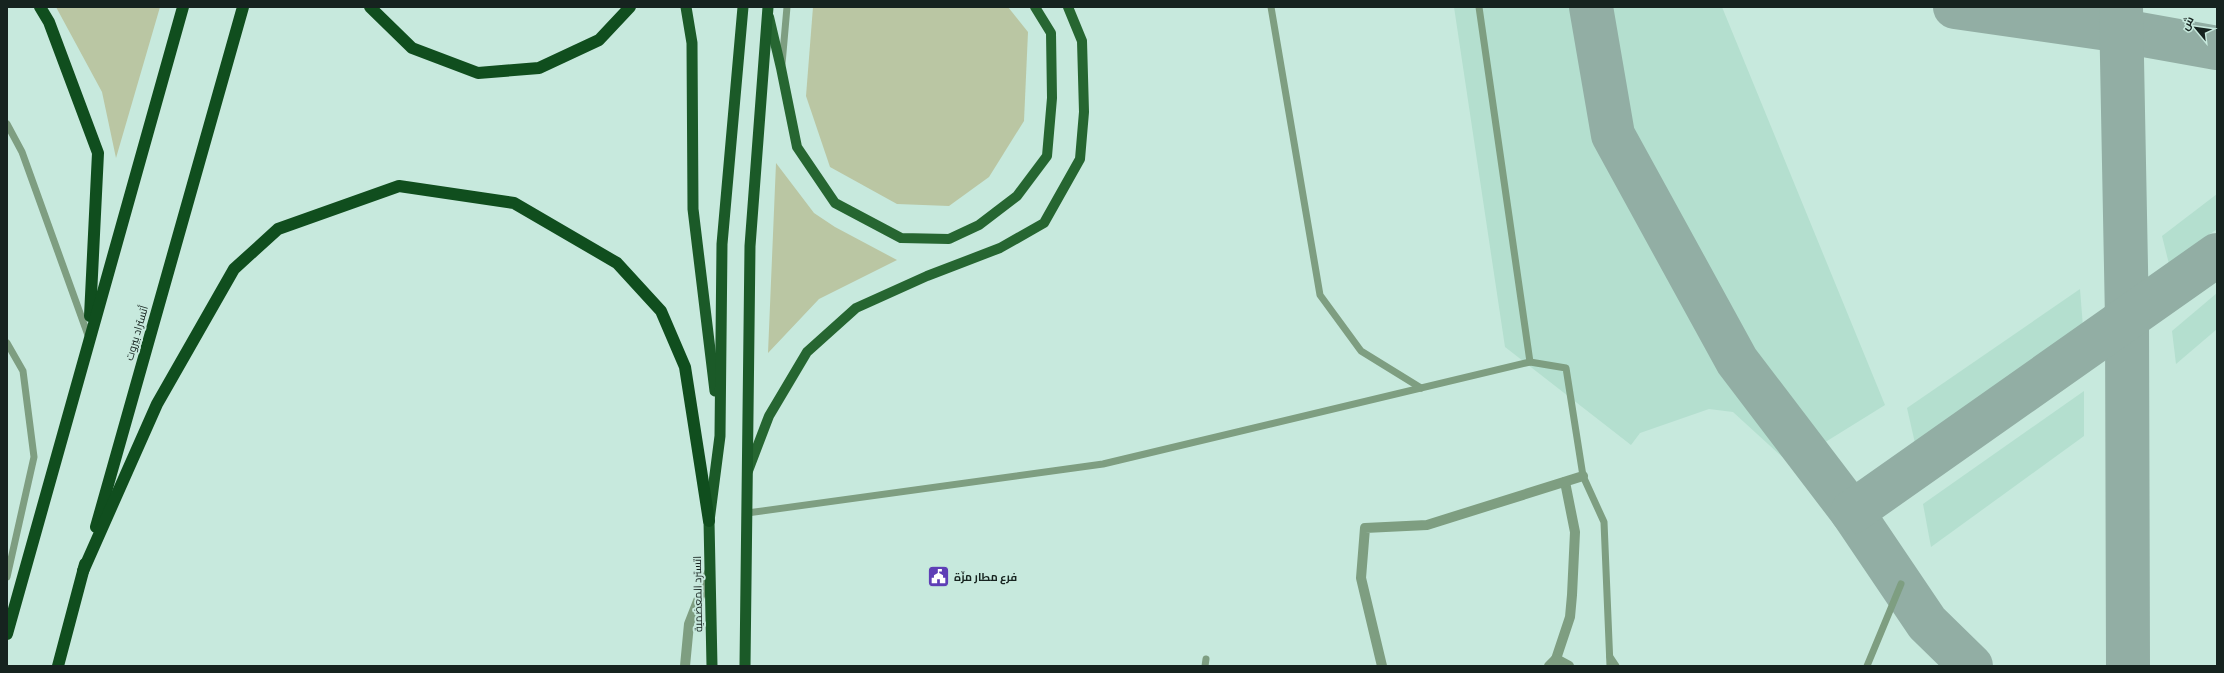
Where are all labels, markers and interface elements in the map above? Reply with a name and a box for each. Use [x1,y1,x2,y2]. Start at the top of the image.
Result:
north arrow [2176,8,2216,48]
text: ش [2178,14,2198,33]
street label: أتستراد بيروت [122,304,152,362]
street label: اتسترد المعضمية [690,556,706,632]
public building icon: فرع مطار مزّة [926,564,952,590]
place label: فرع مطار مزّة [954,570,1017,585]

